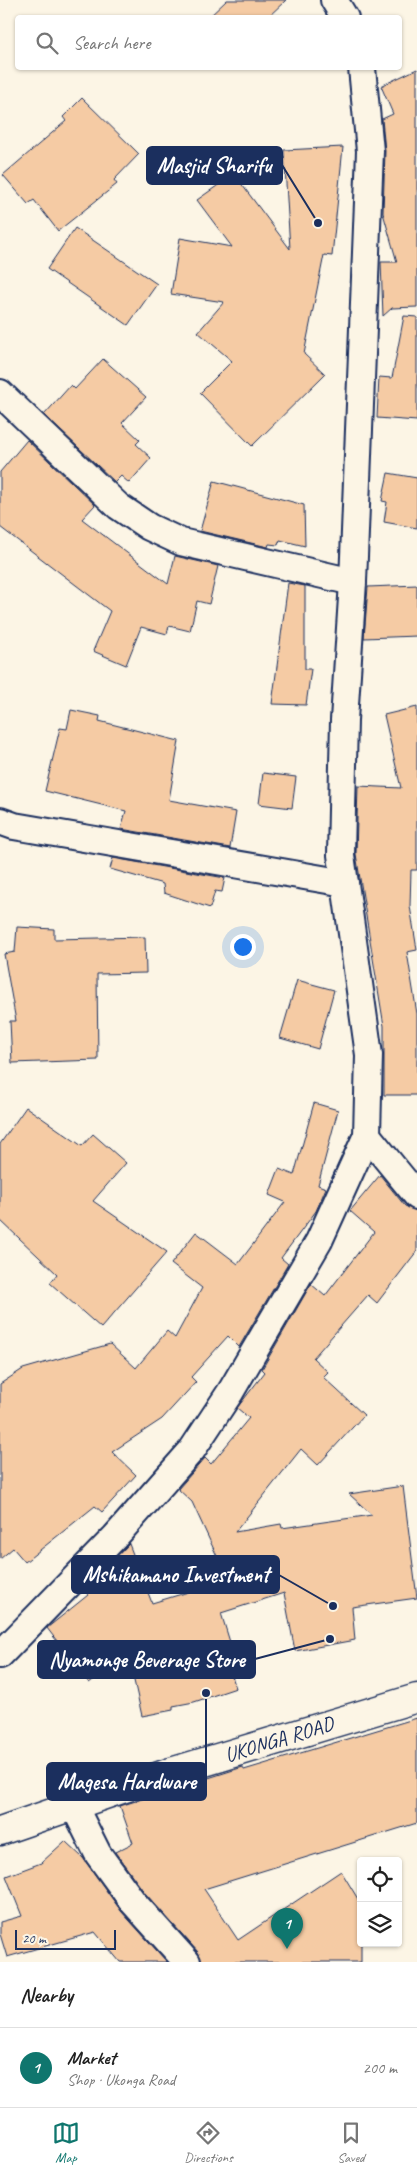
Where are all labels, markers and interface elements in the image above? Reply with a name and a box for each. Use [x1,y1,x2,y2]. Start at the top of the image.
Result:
search box [15,15,402,70]
icon: search [33,29,61,57]
text: Search here [73,31,150,55]
callout: Masjid Sharifu [147,147,282,184]
text: Masjid Sharifu [157,152,273,180]
your location [230,934,256,960]
callout: Mshikamano Investment [72,1556,279,1593]
text: Mshikamano Investment [83,1561,273,1589]
callout: Nyamonge Beverage Store [38,1641,255,1678]
text: Nyamonge Beverage Store [49,1646,247,1674]
street label: UKONGA ROAD [221,1710,338,1768]
callout: Magesa Hardware [47,1763,206,1800]
text: Magesa Hardware [58,1768,198,1796]
map controls [357,1857,402,1947]
button: locate [357,1857,402,1902]
button: layers [357,1902,402,1947]
pin: 1 [271,1908,303,1949]
scale bar [15,1927,116,1950]
text: 20 m [22,1930,46,1947]
text: Nearby [20,1982,73,2008]
text: Market [67,2046,116,2070]
text: 1 [32,2058,40,2078]
text: 200 m [363,2058,397,2078]
text: Shop · Ukonga Road [67,2070,175,2090]
tab: Map [52,2119,80,2166]
tab: Directions [184,2119,233,2166]
tab: Saved [337,2119,365,2166]

